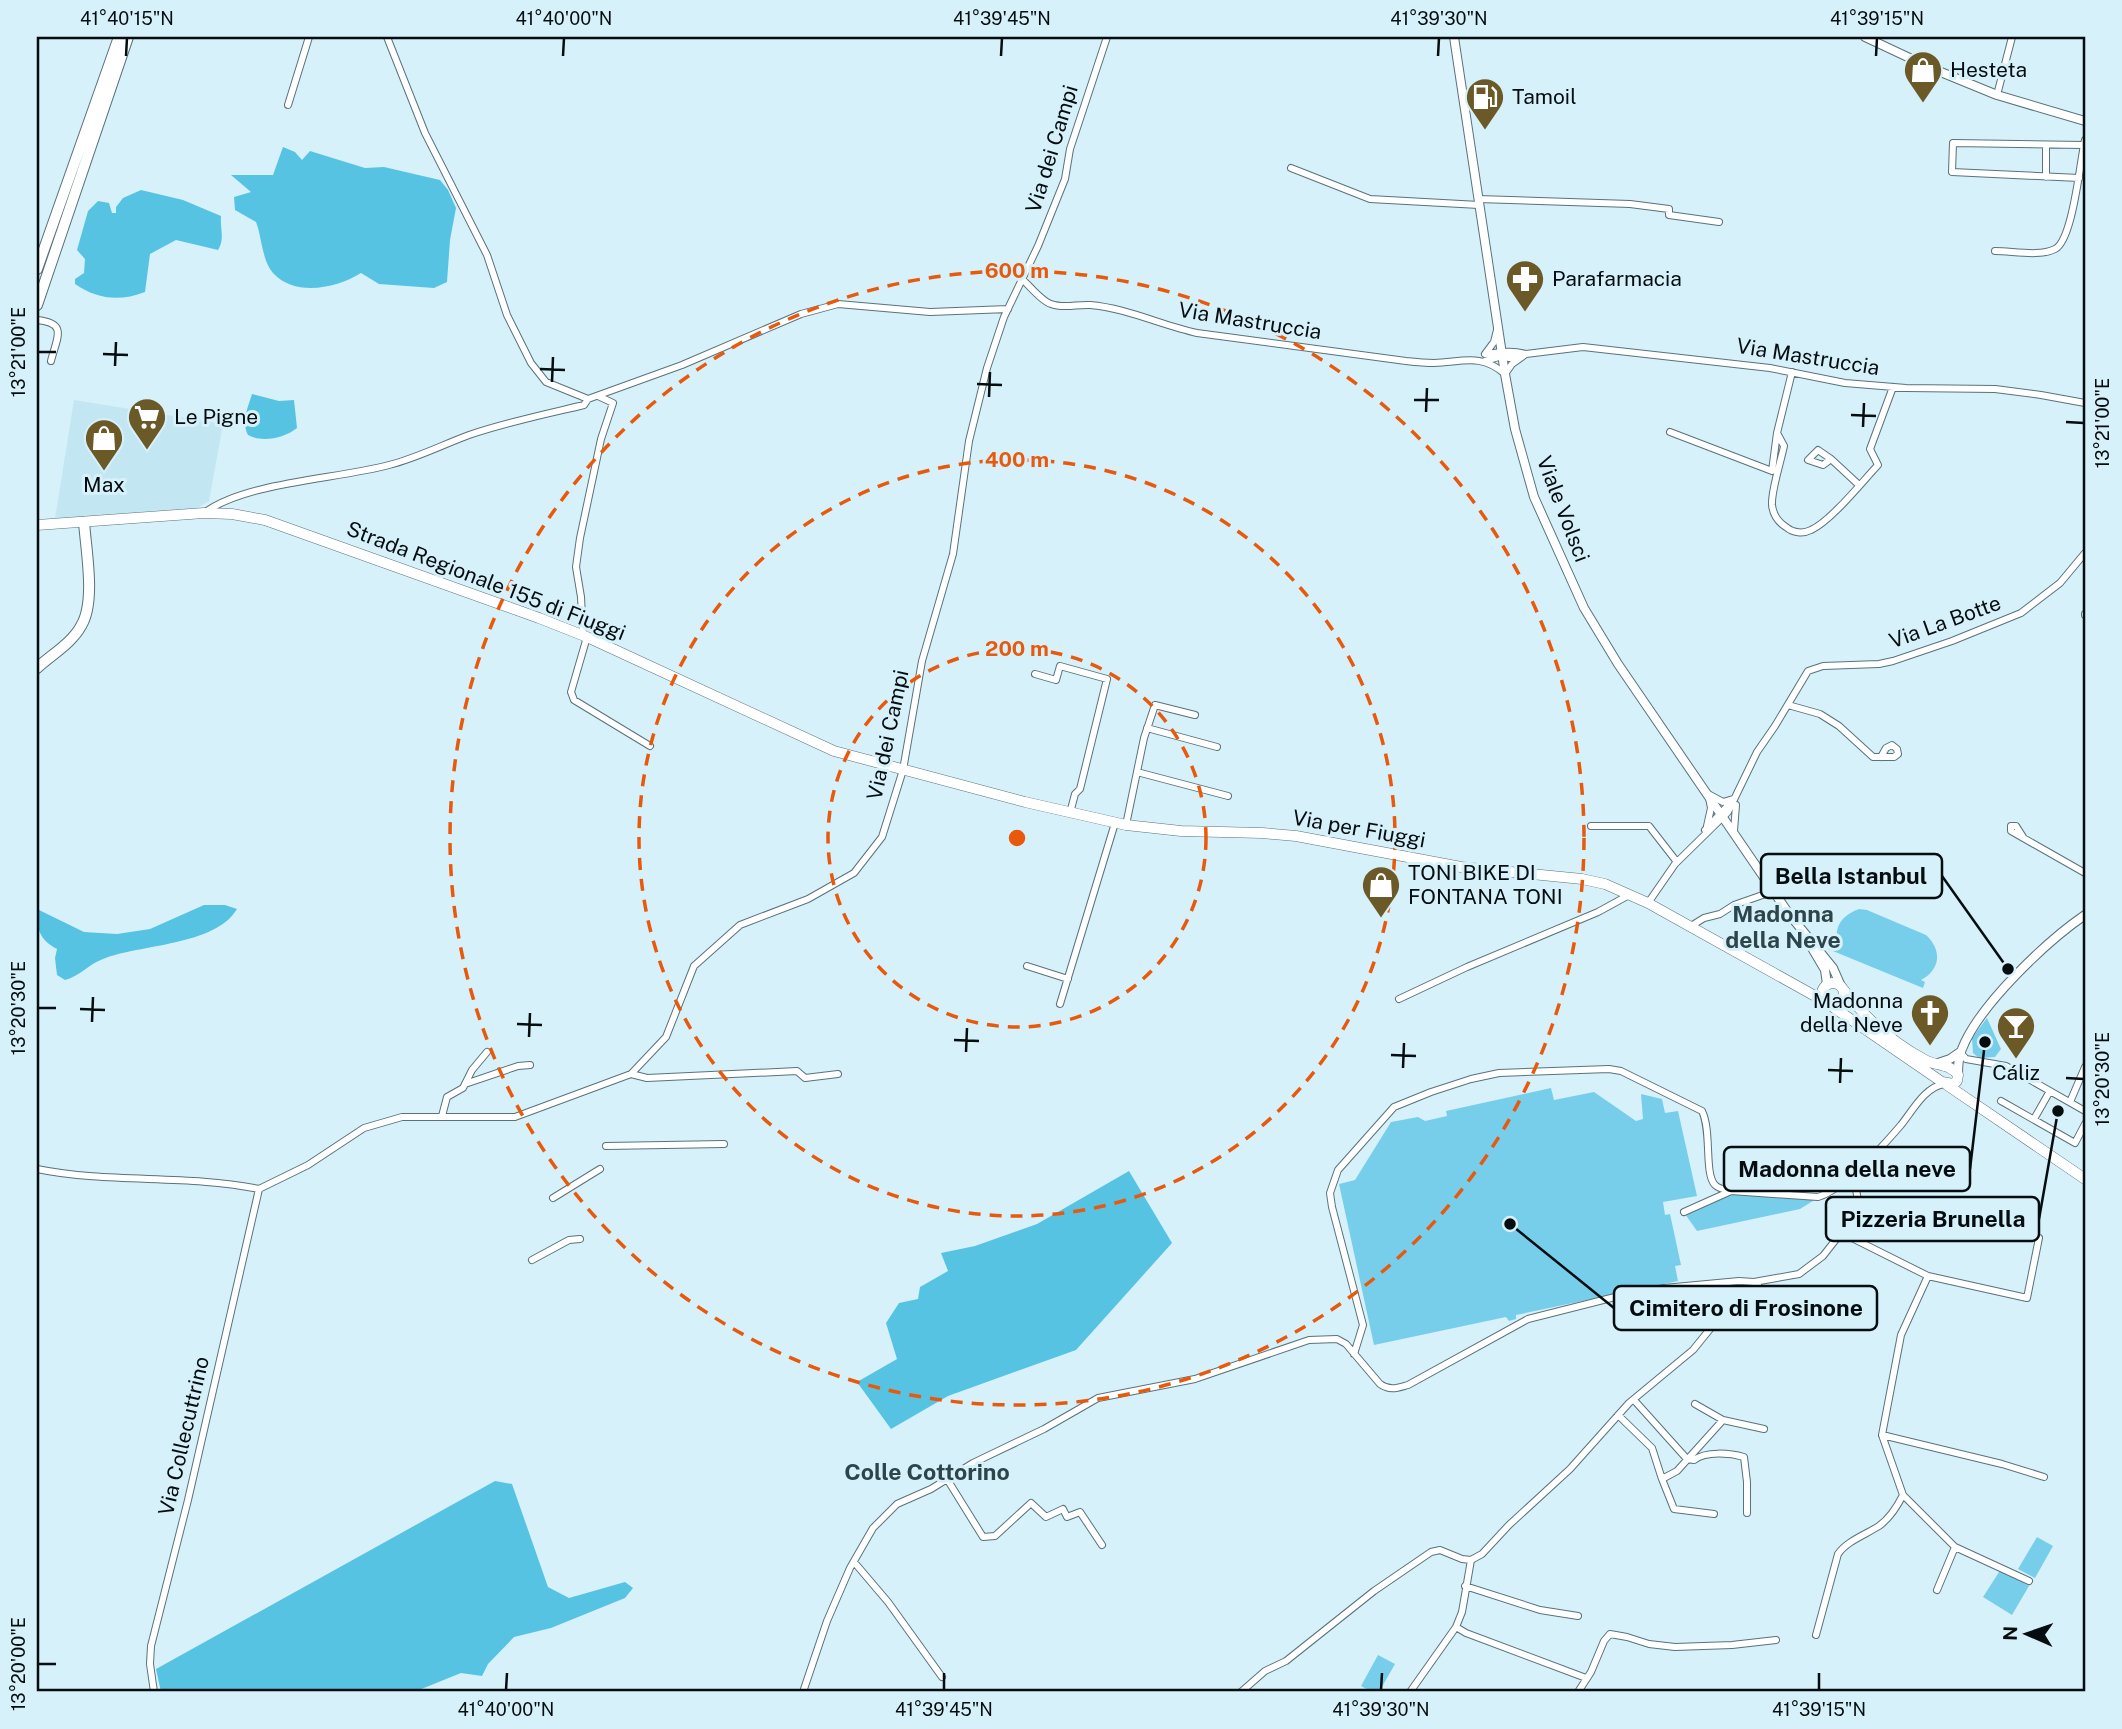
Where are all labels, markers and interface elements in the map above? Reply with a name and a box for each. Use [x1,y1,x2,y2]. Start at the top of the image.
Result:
text: 41°40'15"N [80,8,174,29]
text: 41°40'00"N [516,8,612,29]
text: 41°39'45"N [953,8,1051,29]
text: 41°39'30"N [1390,8,1488,29]
text: 41°39'15"N [1830,8,1924,29]
shop icon: Hesteta [1902,49,1944,104]
place label: Hesteta [1950,57,2027,82]
fuel station icon: Tamoil [1464,76,1506,131]
street label: Via dei Campi [1020,82,1083,216]
place label: Tamoil [1512,84,1577,109]
text: 600 m [985,258,1049,283]
pharmacy icon: Parafarmacia [1504,258,1546,313]
place label: Parafarmacia [1552,266,1682,291]
street label: Via Mastruccia [1177,297,1323,344]
text: 13°21'00"E [8,307,29,397]
street label: Via Mastruccia [1735,333,1881,380]
text: 13°21'00"E [2092,378,2113,468]
supermarket icon: Le Pigne [126,396,168,451]
place label: Le Pigne [174,404,258,429]
shop icon: Max [83,417,125,472]
text: 400 m [985,447,1049,472]
street label: Viale Volsci [1532,452,1595,565]
place label: Max [83,472,125,497]
street label: Strada Regionale 155 di Fiuggi [343,516,629,645]
street label: Via La Botte [1886,590,2004,653]
text: 200 m [985,636,1049,661]
street label: Via dei Campi [862,668,913,802]
street label: Via per Fiuggi [1291,805,1428,853]
centre of rings [1005,826,1029,850]
callout: Bella Istanbul [1761,854,1942,898]
place label: TONI BIKE DI FONTANA TONI [1408,860,1563,909]
text: Bella Istanbul [1775,862,1927,889]
shop icon: TONI BIKE DI FONTANA TONI [1360,864,1402,919]
district label: Madonna della Neve [1725,900,1841,953]
text: 13°20'30"E [8,961,29,1055]
place label: Madonna della Neve [1800,988,1903,1037]
church icon: Madonna della Neve [1909,992,1951,1047]
bar icon: Cáliz [1995,1005,2037,1060]
text: 13°20'30"E [2092,1032,2113,1126]
place label: Cáliz [1992,1060,2040,1085]
callout: Madonna della neve [1724,1147,1970,1191]
text: Madonna della neve [1738,1155,1956,1182]
callout: Pizzeria Brunella [1826,1197,2039,1241]
text: Pizzeria Brunella [1841,1205,2025,1232]
callout: Cimitero di Frosinone [1614,1286,1877,1330]
text: Cimitero di Frosinone [1629,1294,1863,1321]
street label: Via Collecuttrino [153,1354,214,1518]
district label: Colle Cottorino [844,1458,1010,1485]
north arrow [1993,1600,2062,1670]
text: 13°20'00"E [8,1617,29,1711]
text: N [1999,1626,2021,1641]
text: 41°40'00"N [458,1699,554,1720]
text: 41°39'45"N [895,1699,993,1720]
text: 41°39'30"N [1332,1699,1430,1720]
text: 41°39'15"N [1772,1699,1866,1720]

